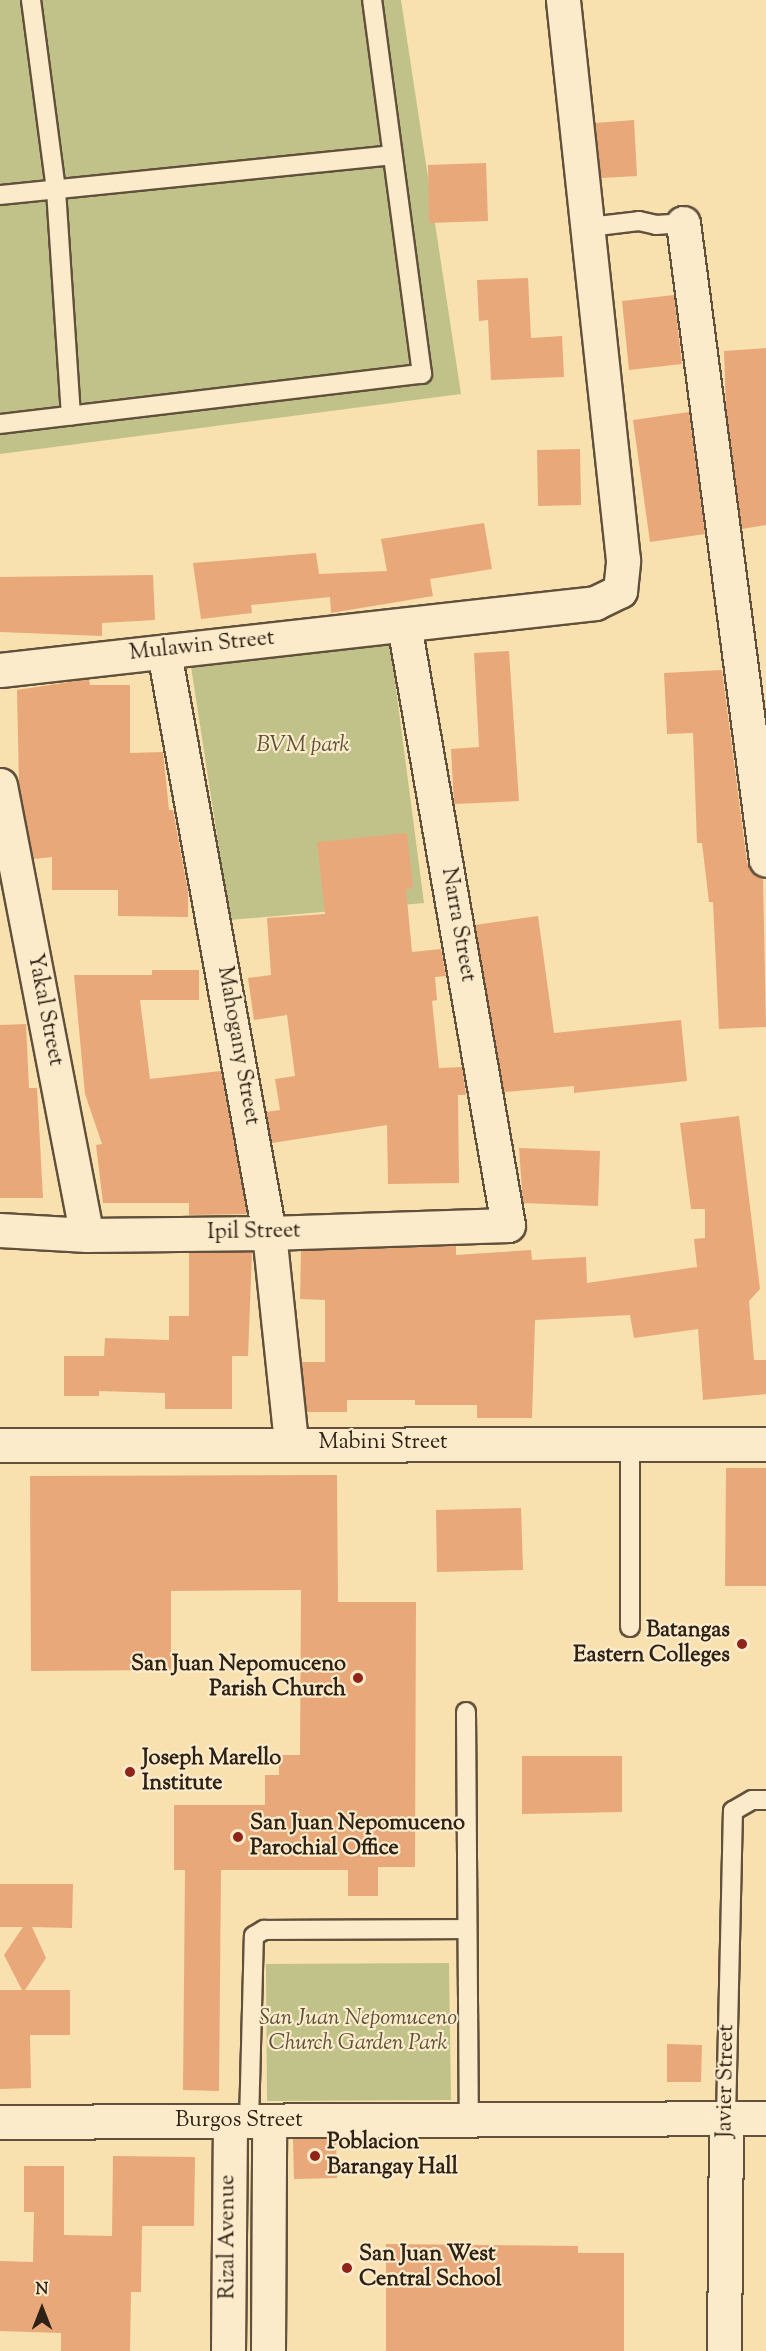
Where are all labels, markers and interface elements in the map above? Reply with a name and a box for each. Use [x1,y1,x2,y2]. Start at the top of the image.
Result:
street label: Mulawin Street [128,626,276,668]
park label: BVM park [256,734,350,760]
street label: Narra Street [434,866,480,984]
street label: Yakal Street [20,951,68,1069]
street label: Mahogany Street [210,965,264,1127]
street label: Ipil Street [207,1219,301,1247]
street label: Mabini Street [318,1431,448,1457]
place label: Batangas Eastern Colleges [573,1618,730,1670]
marker: Batangas Eastern Colleges [735,1637,749,1651]
place label: San Juan Nepomuceno Parish Church [131,1652,346,1704]
marker: San Juan Nepomuceno Parish Church [351,1671,365,1685]
place label: Joseph Marello Institute [142,1746,281,1798]
marker: Joseph Marello Institute [123,1765,137,1779]
place label: San Juan Nepomuceno Parochial Office [250,1811,465,1862]
marker: San Juan Nepomuceno Parochial Office [231,1830,245,1844]
park label: San Juan Nepomuceno Church Garden Park [259,2006,457,2058]
street label: Javier Street [713,2024,741,2138]
street label: Burgos Street [175,2109,303,2135]
place label: Poblacion Barangay Hall [327,2130,458,2182]
marker: Poblacion Barangay Hall [308,2149,322,2163]
street label: Rizal Avenue [216,2175,242,2299]
place label: San Juan West Central School [359,2242,502,2294]
marker: San Juan West Central School [340,2261,354,2275]
north arrow [12,2279,72,2339]
text: N [36,2279,48,2302]

